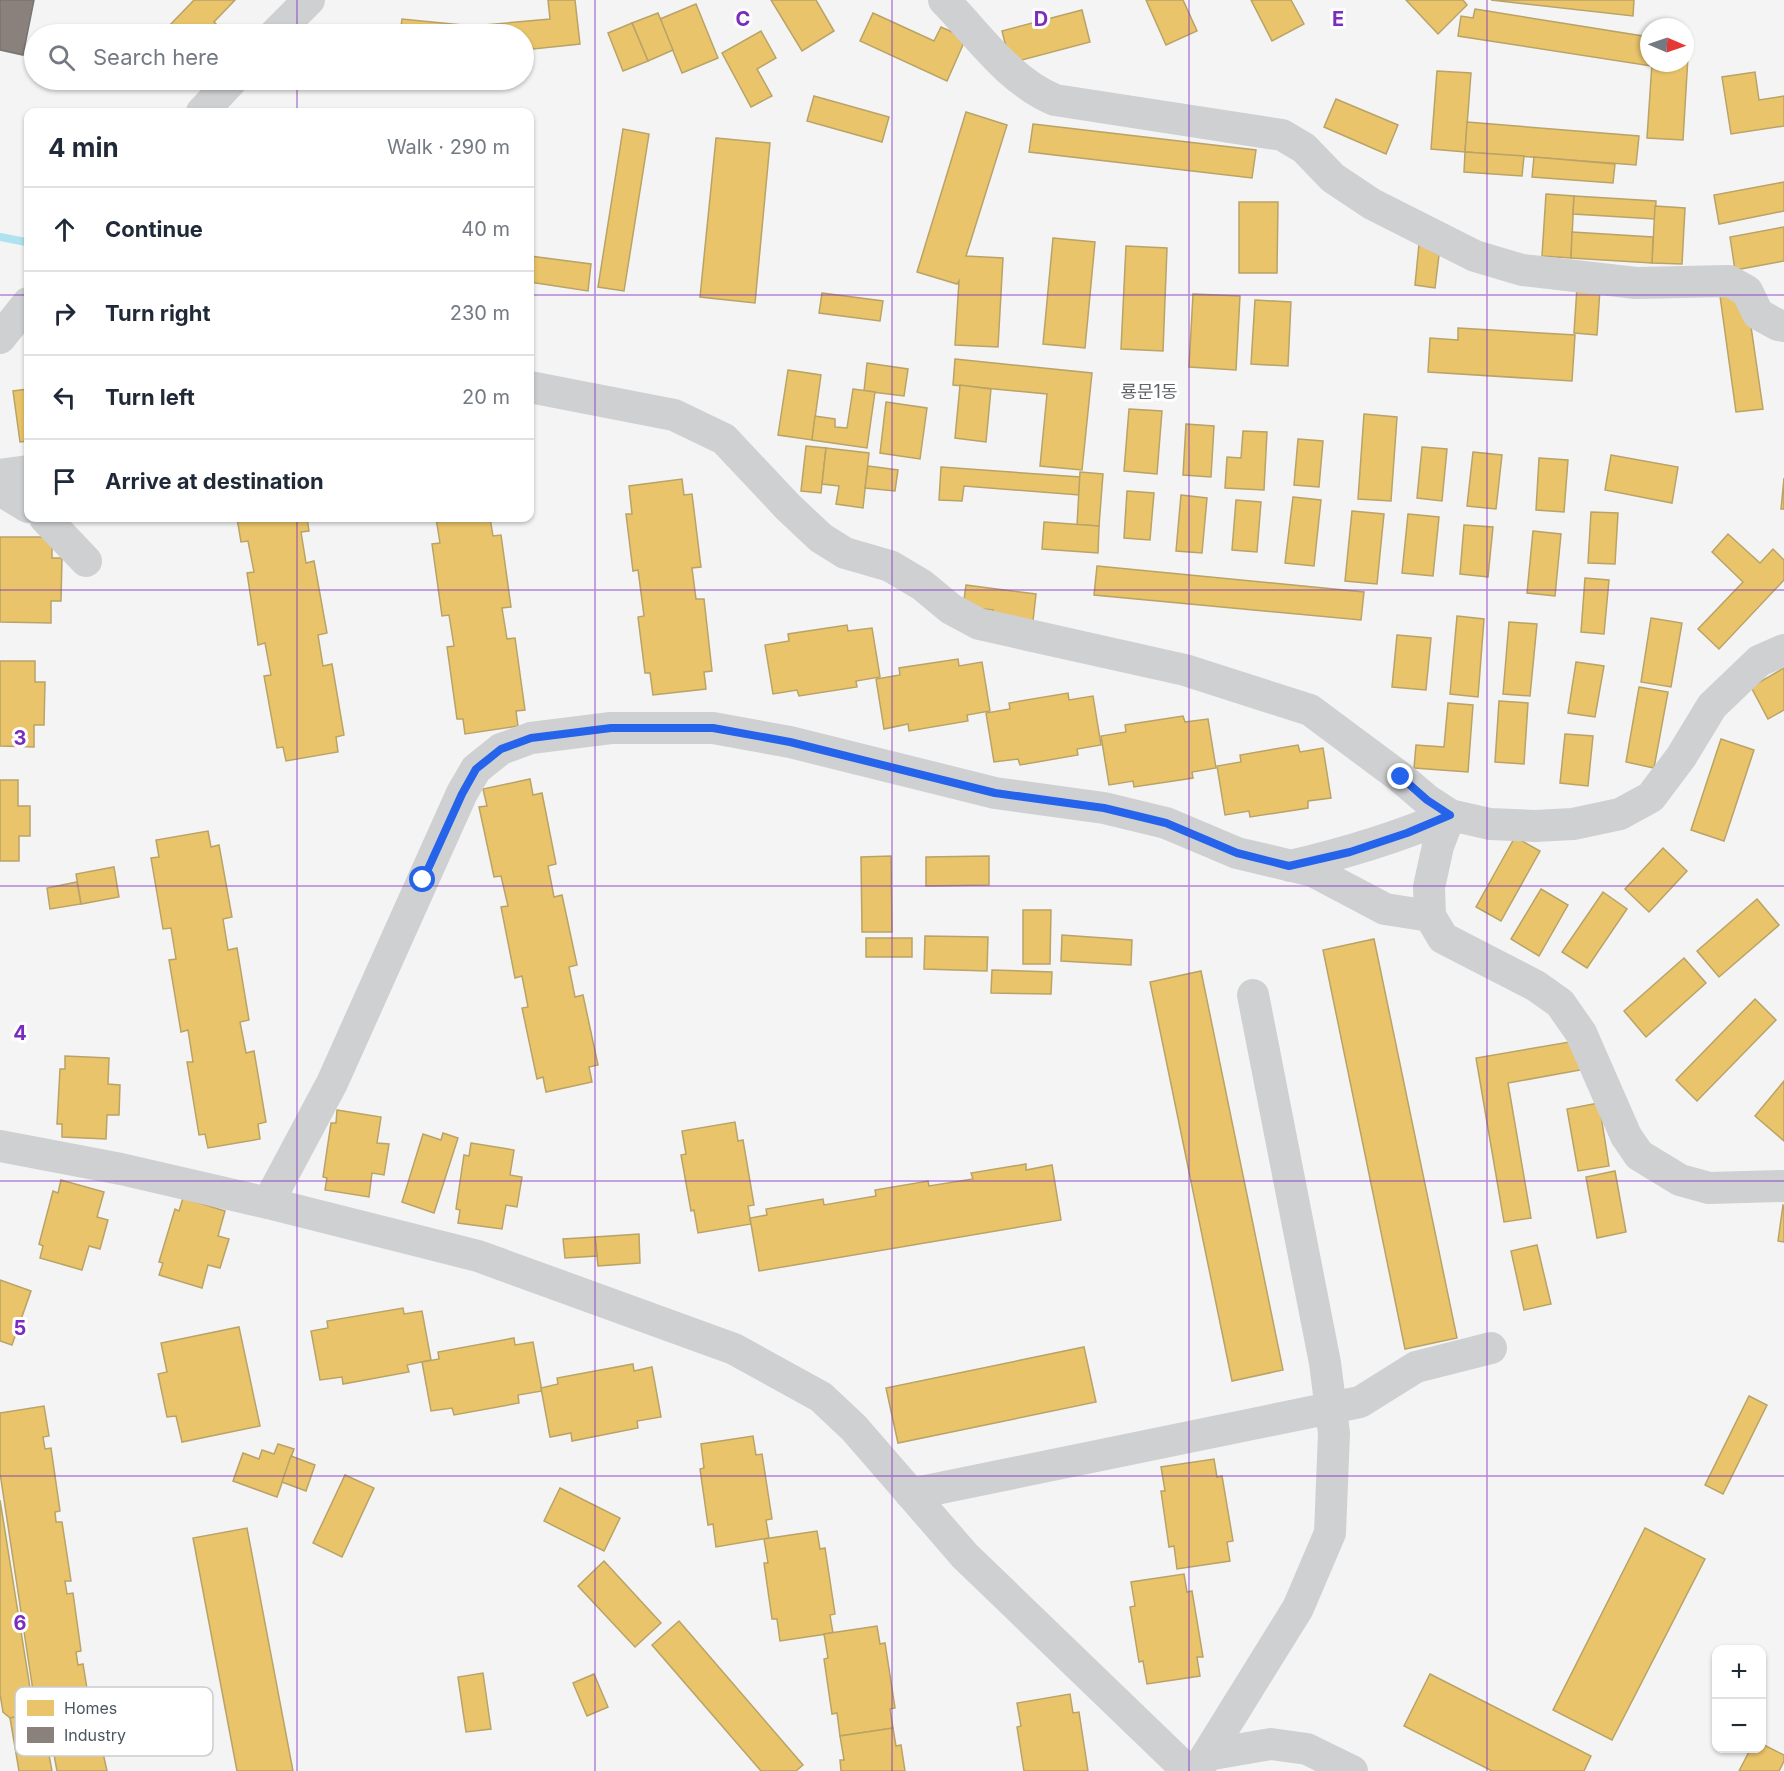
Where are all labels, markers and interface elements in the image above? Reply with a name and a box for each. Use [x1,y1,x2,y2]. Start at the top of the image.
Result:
text: C [736,7,750,31]
text: D [1034,7,1048,31]
text: E [1332,7,1344,31]
north arrow [1640,18,1694,72]
search box [24,24,534,90]
icon: search [45,41,78,74]
text: Search here [93,44,219,70]
text: 4 min [48,132,119,163]
text: Walk · 290 m [387,135,510,159]
icon: ahead [48,213,81,246]
text: Continue [105,216,203,242]
text: 40 m [461,217,510,241]
icon: right [48,297,81,330]
text: Turn right [105,300,211,326]
text: 230 m [450,301,510,325]
icon: left [48,381,81,414]
district label: 룡문1동 [1120,381,1178,402]
text: Turn left [105,384,195,410]
text: 20 m [462,385,510,409]
icon: arrive [48,465,81,498]
text: Arrive at destination [105,468,324,494]
text: 3 [14,726,26,750]
route end [1387,763,1413,789]
route start [409,866,435,892]
text: 4 [13,1021,27,1045]
text: 5 [14,1316,26,1340]
text: 6 [14,1611,27,1635]
map controls [1712,1645,1766,1753]
button: + [1712,1645,1766,1699]
legend [15,1687,213,1756]
text: Homes [64,1698,117,1718]
button: − [1712,1699,1766,1753]
text: Industry [64,1725,126,1745]

